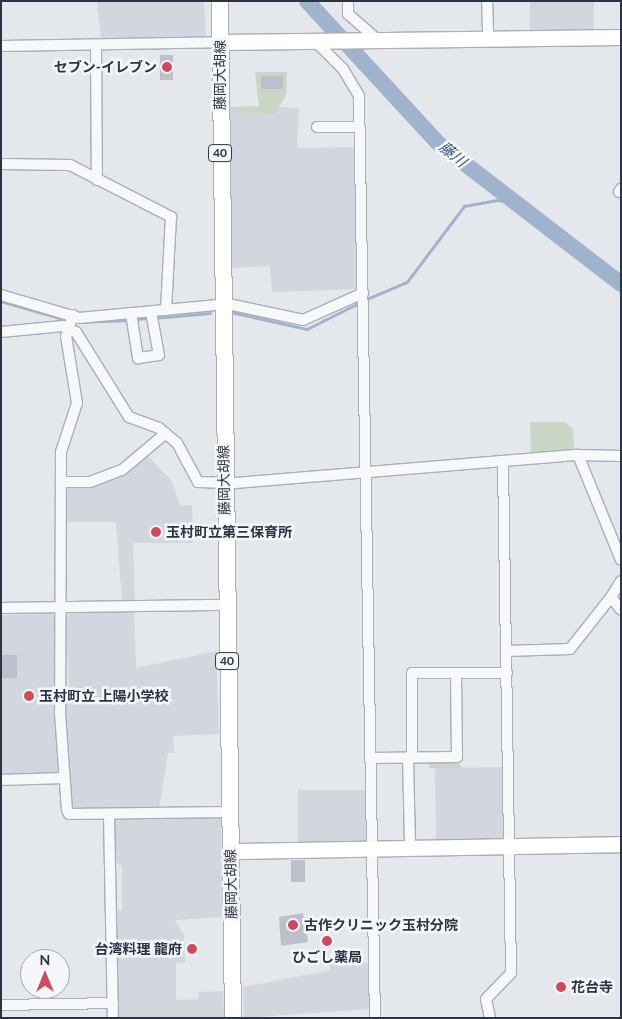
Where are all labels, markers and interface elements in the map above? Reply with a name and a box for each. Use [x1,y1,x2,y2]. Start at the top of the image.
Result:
street label: 藤岡大胡線 [212,40,228,110]
place label: セブン-イレブン [54,59,157,75]
marker: セブン-イレブン [161,61,173,73]
water label: 藤川 [436,138,470,170]
road number: 40 [208,144,232,162]
street label: 藤岡大胡線 [215,445,233,515]
place label: 玉村町立第三保育所 [166,524,292,540]
marker: 玉村町立第三保育所 [150,526,162,538]
road number: 40 [214,651,240,670]
place label: 玉村町立 上陽小学校 [39,688,168,704]
marker: 玉村町立 上陽小学校 [23,690,35,702]
street label: 藤岡大胡線 [222,849,240,919]
place label: 古作クリニック玉村分院 [304,917,458,933]
marker: 古作クリニック玉村分院 [286,918,300,932]
marker: ひごし薬局 [321,935,333,947]
place label: 台湾料理 龍府 [95,941,182,957]
marker: 台湾料理 龍府 [186,943,198,955]
north arrow [20,949,70,999]
place label: ひごし薬局 [292,949,362,965]
text: N [40,951,50,968]
place label: 花台寺 [571,979,613,995]
marker: 花台寺 [555,981,567,993]

